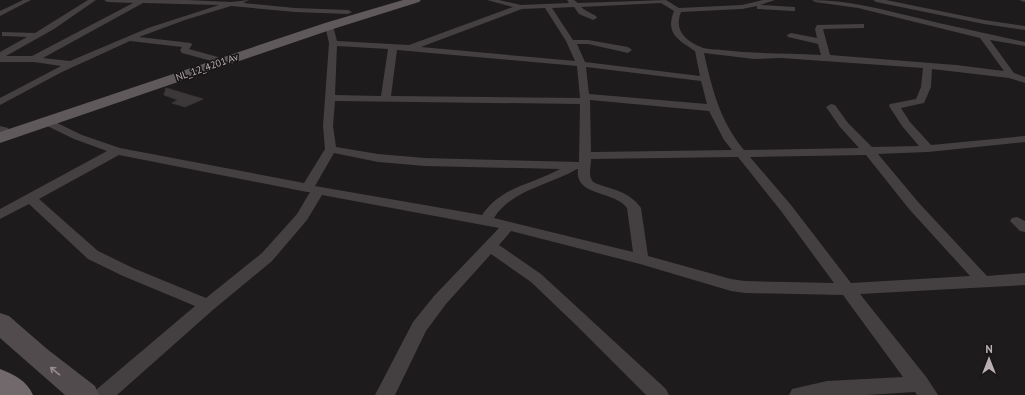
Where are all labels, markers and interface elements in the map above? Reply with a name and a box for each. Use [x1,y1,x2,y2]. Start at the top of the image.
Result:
street label: NL_12_4201 Av [174,50,240,84]
north arrow [969,339,1009,379]
text: N [985,342,993,356]
one-way arrow [49,366,60,375]

